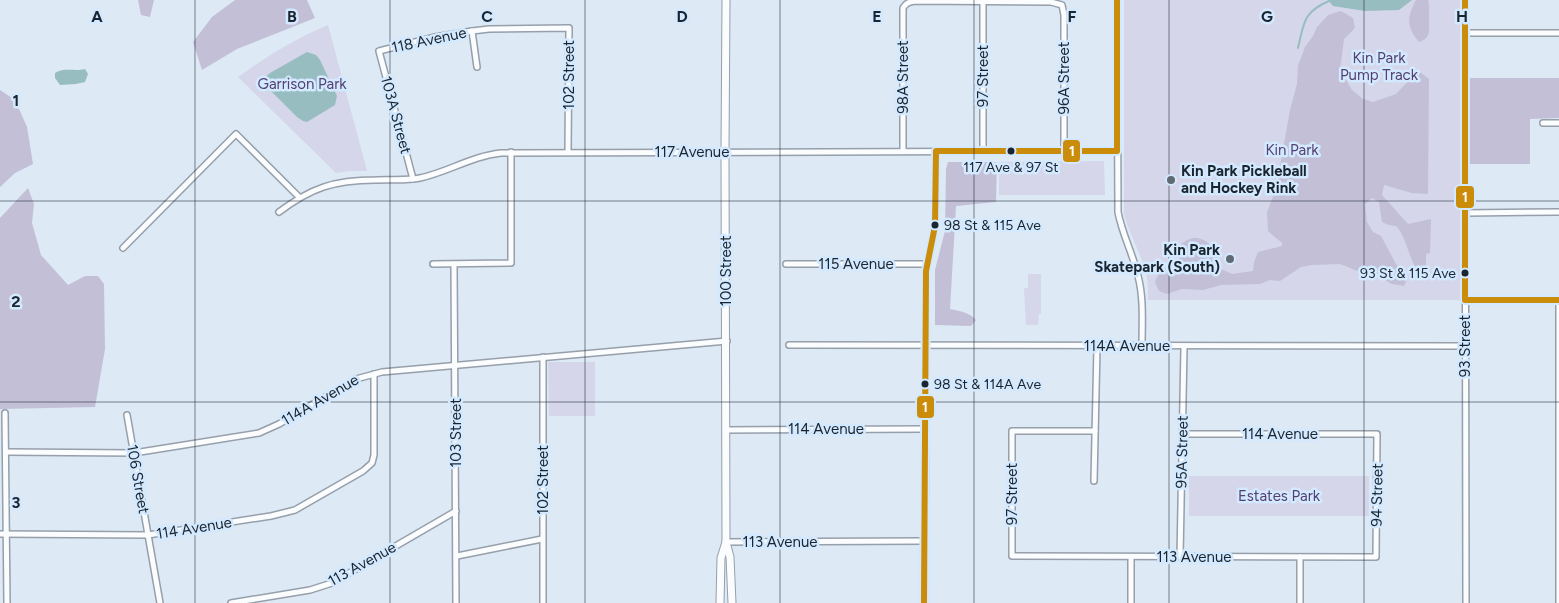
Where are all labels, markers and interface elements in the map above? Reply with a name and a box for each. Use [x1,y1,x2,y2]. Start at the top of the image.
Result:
text: A [91,7,103,26]
text: B [287,7,297,26]
text: C [481,7,493,26]
text: D [676,7,688,26]
text: E [872,7,882,26]
text: F [1068,7,1077,26]
text: G [1261,7,1273,26]
text: H [1456,7,1468,26]
street label: 118 Avenue [390,23,468,57]
street label: 102 Street [560,40,578,110]
street label: 98A Street [894,40,912,114]
street label: 96A Street [1055,41,1073,114]
street label: 97 Street [974,45,992,107]
park label: Kin Park Pump Track [1340,49,1419,84]
street label: 103A Street [377,74,415,156]
park label: Garrison Park [258,75,347,93]
text: 1 [13,91,19,110]
line badge: 1 [1062,139,1081,163]
park label: Kin Park [1265,141,1319,159]
street label: 117 Avenue [655,143,729,161]
text: 1 [1069,143,1075,160]
marker: 117 Ave & 97 St [1006,146,1016,156]
place label: 117 Ave & 97 St [963,159,1059,176]
place label: Kin Park Pickleball and Hockey Rink [1181,162,1307,197]
marker: Kin Park Pickleball and Hockey Rink [1165,174,1177,186]
line badge: 1 [1455,185,1475,209]
text: 1 [1462,189,1468,206]
place label: 98 St & 115 Ave [944,217,1041,234]
marker: 98 St & 115 Ave [930,220,940,230]
street label: 100 Street [717,235,735,307]
place label: Kin Park Skatepark (South) [1094,241,1220,276]
marker: Kin Park Skatepark (South) [1224,253,1236,265]
street label: 115 Avenue [818,255,894,273]
place label: 93 St & 115 Ave [1360,265,1456,282]
marker: 93 St & 115 Ave [1460,268,1470,278]
text: 2 [11,292,21,311]
street label: 93 Street [1456,314,1474,377]
street label: 114A Avenue [1084,337,1170,355]
street label: 114A Avenue [278,371,362,429]
place label: 98 St & 114A Ave [934,376,1041,393]
marker: 98 St & 114A Ave [920,379,930,389]
line badge: 1 [916,395,935,419]
street label: 103 Street [447,398,465,468]
text: 1 [922,399,928,416]
street label: 95A Street [1172,415,1192,489]
street label: 114 Avenue [788,420,864,438]
street label: 114 Avenue [1242,425,1318,443]
street label: 106 Street [123,443,153,515]
street label: 102 Street [534,445,552,515]
street label: 97 Street [1003,463,1021,525]
street label: 94 Street [1367,463,1387,527]
park label: Estates Park [1238,487,1321,505]
text: 3 [12,493,21,512]
street label: 114 Avenue [155,513,233,543]
street label: 113 Avenue [743,533,817,551]
street label: 113 Avenue [325,538,399,590]
street label: 113 Avenue [1157,548,1231,566]

